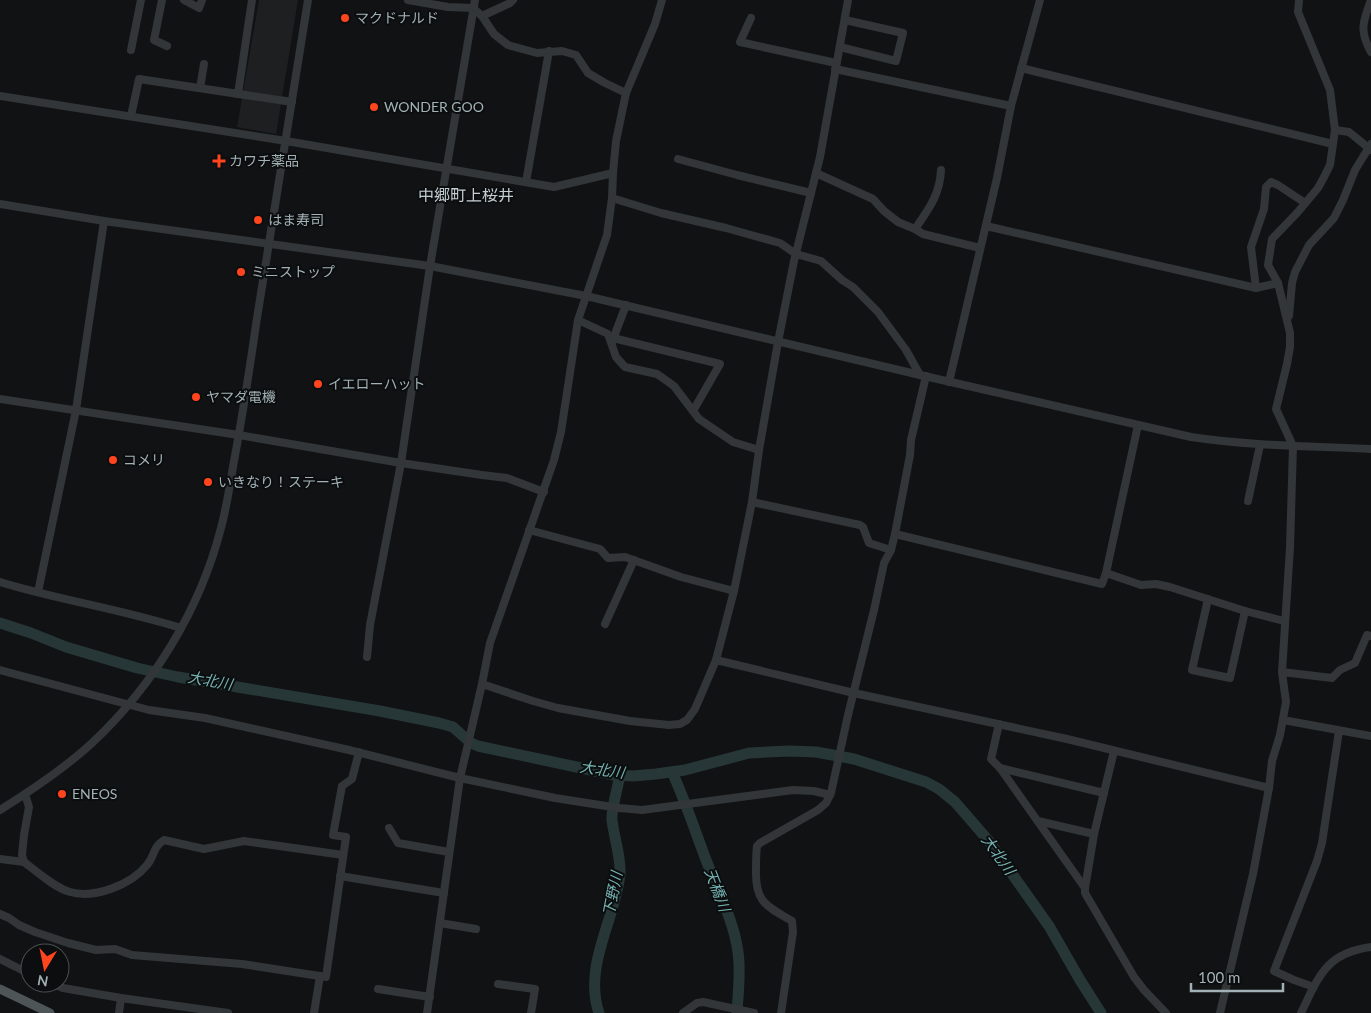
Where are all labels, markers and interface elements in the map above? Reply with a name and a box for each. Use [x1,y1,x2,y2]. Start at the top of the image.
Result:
place label: マクドナルド [355,9,439,26]
marker: マクドナルド [339,12,351,24]
place label: WONDER GOO [384,98,484,115]
marker: WONDER GOO [368,101,380,113]
place label: カワチ薬品 [229,152,299,169]
marker: カワチ薬品 [213,155,225,167]
district label: 中郷町上桜井 [418,185,514,204]
place label: はま寿司 [268,211,324,228]
marker: はま寿司 [252,214,264,226]
place label: ミニストップ [251,263,335,280]
marker: ミニストップ [235,266,247,278]
place label: イエローハット [328,375,426,392]
marker: イエローハット [312,378,324,390]
place label: ヤマダ電機 [206,388,276,405]
marker: ヤマダ電機 [190,391,202,403]
place label: コメリ [123,451,165,468]
marker: コメリ [107,454,119,466]
place label: いきなり！ステーキ [218,473,344,490]
marker: いきなり！ステーキ [202,476,214,488]
water label: 大北川 [186,667,236,693]
water label: 大北川 [579,757,628,781]
place label: ENEOS [72,785,117,802]
marker: ENEOS [56,788,68,800]
water label: 大北川 [978,831,1020,880]
water label: 天橋川 [701,865,735,916]
water label: 下野川 [599,868,626,918]
north arrow [20,943,70,993]
scale bar [1191,960,1284,992]
text: 100 m [1198,968,1240,986]
text: N [36,972,49,991]

